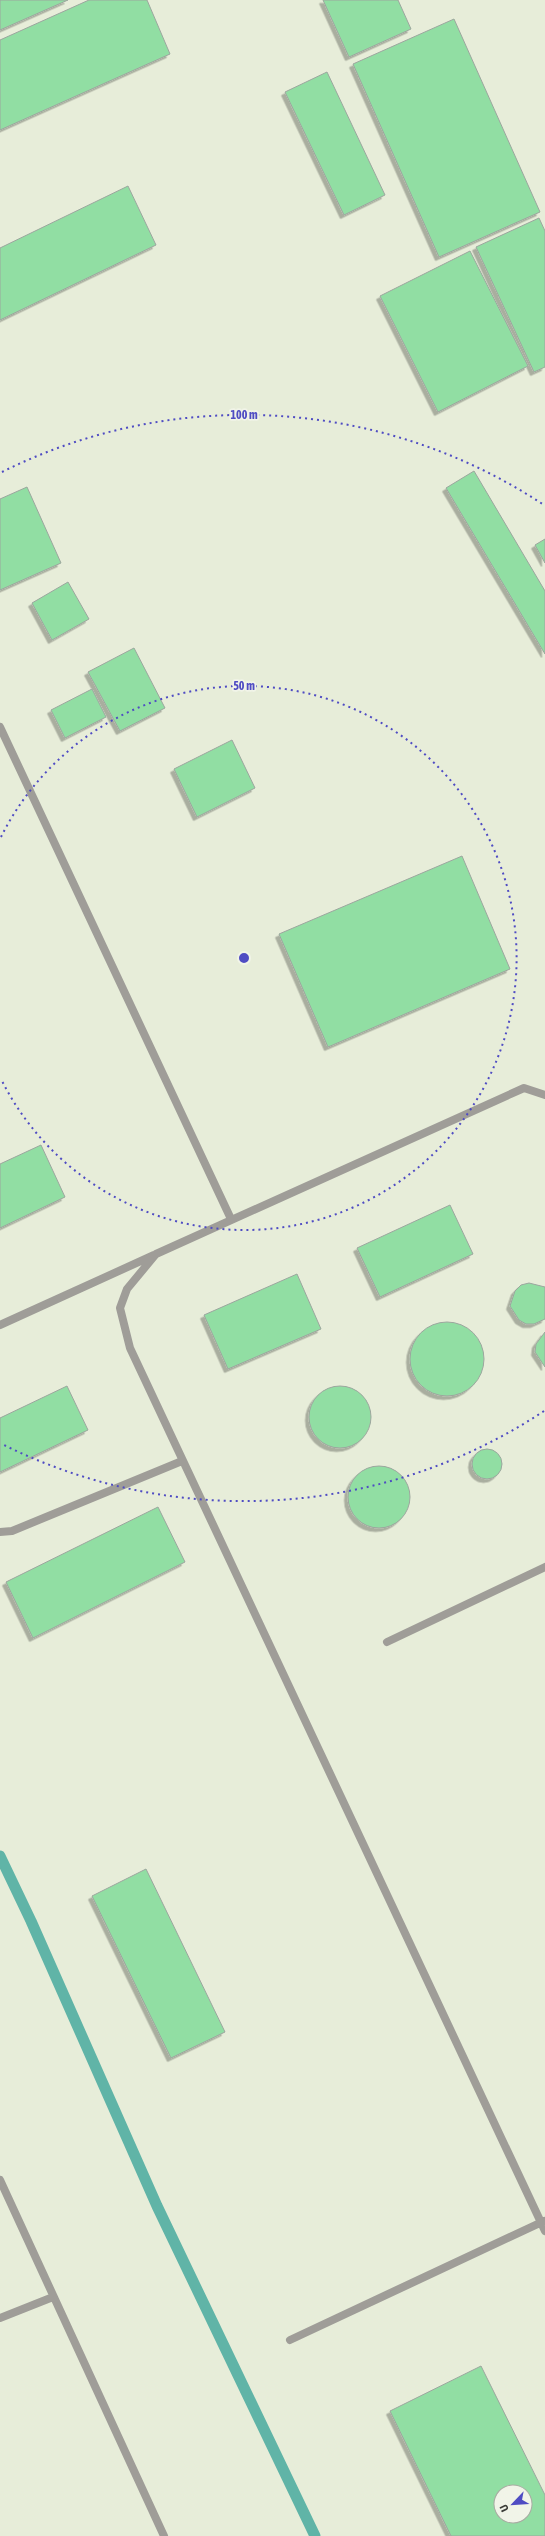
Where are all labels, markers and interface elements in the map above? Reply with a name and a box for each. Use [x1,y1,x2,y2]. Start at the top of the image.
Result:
text: 100 m [230,408,258,422]
text: 50 m [233,679,255,693]
centre of rings [237,951,251,965]
north arrow [493,2484,533,2524]
text: U [497,2503,511,2514]

